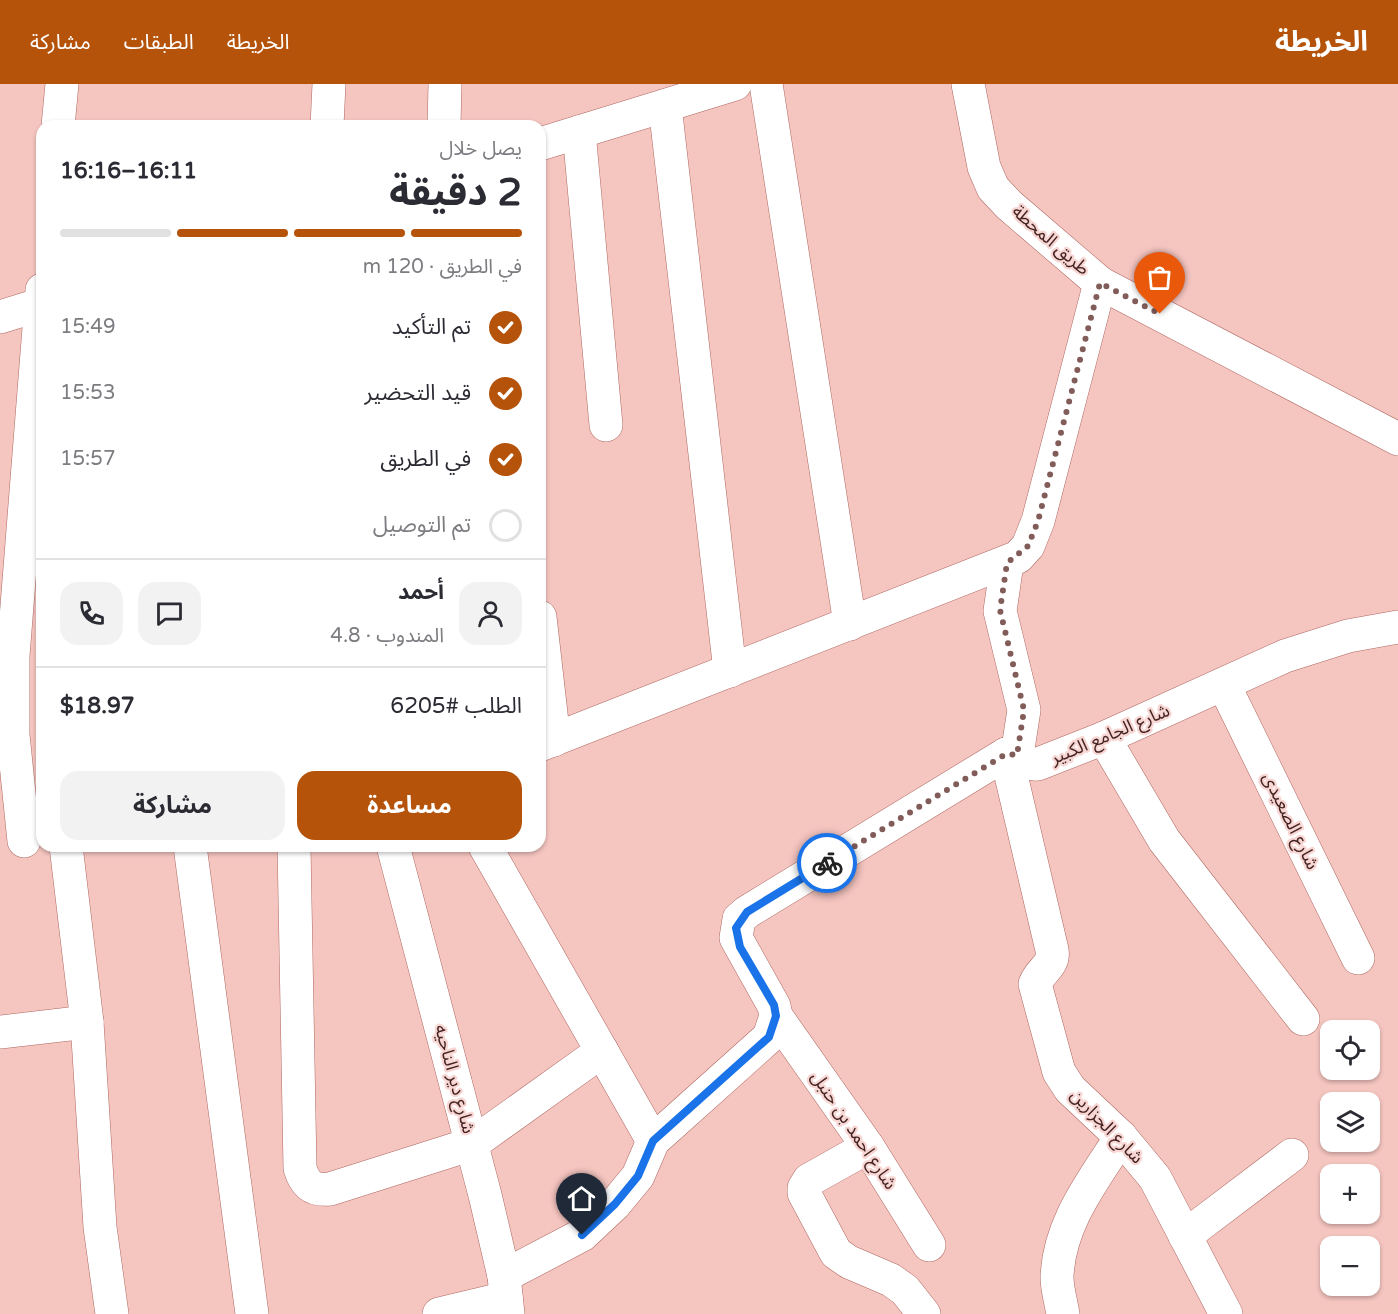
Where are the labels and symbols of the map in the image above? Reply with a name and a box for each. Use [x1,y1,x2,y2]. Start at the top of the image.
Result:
street label: طريق المحطة [1008,200,1094,280]
pin [1134,252,1185,314]
street label: شارع الجامع الكبير [1046,699,1174,772]
street label: شارع الصعيدى [1255,769,1324,874]
courier [797,833,857,893]
street label: شارع دير الناحيه [427,1022,480,1137]
street label: شارع احمد بن حنبل [804,1067,902,1195]
street label: شارع الجزارين [1064,1084,1148,1170]
pin [556,1173,607,1235]

